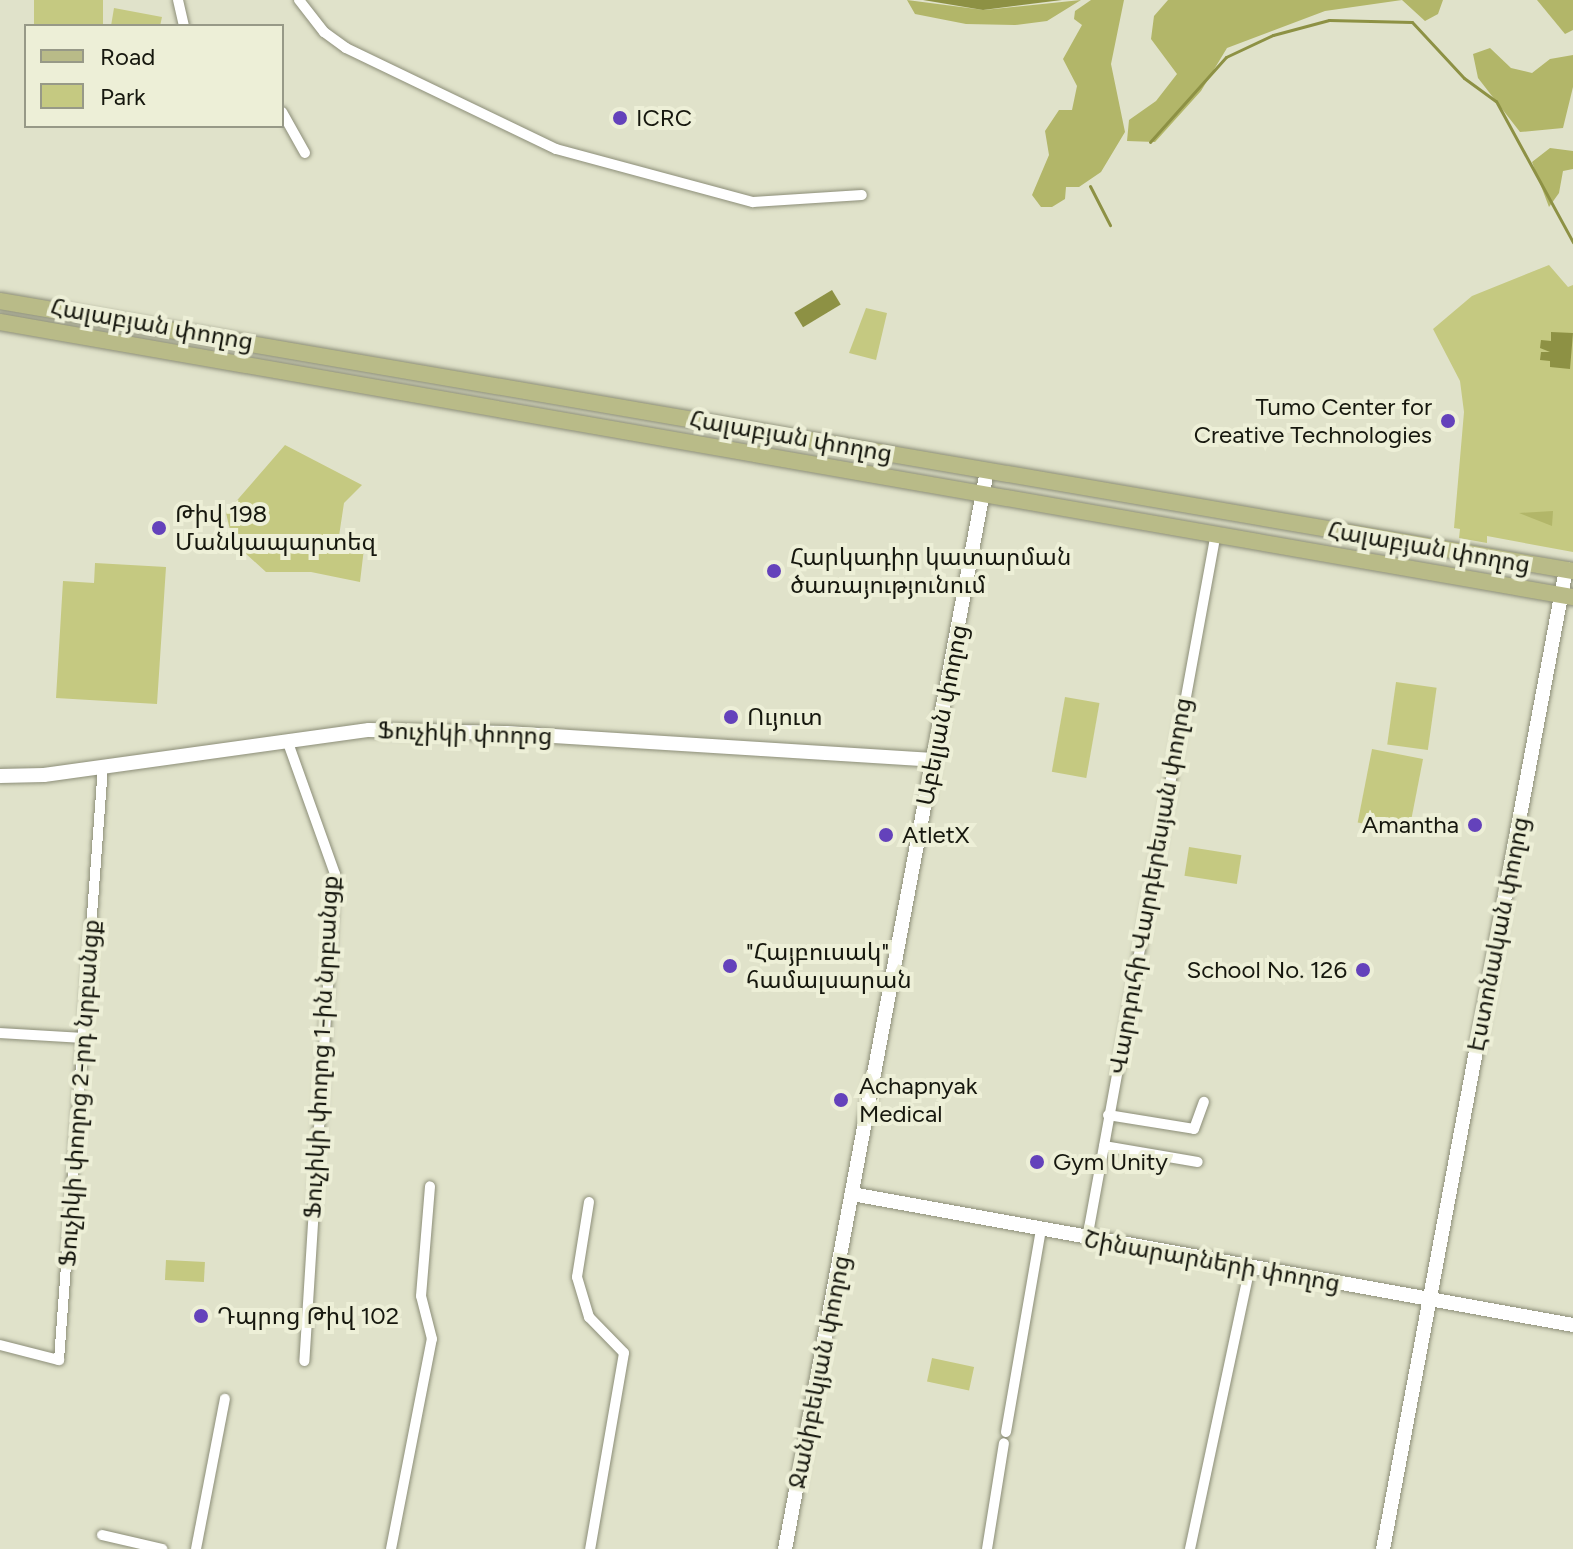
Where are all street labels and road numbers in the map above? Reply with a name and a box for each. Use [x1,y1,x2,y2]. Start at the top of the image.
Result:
street label: Հալաբյան փողոց [48,292,256,356]
street label: Հալաբյան փողոց [687,404,895,468]
street label: Հալաբյան փողոց [1325,515,1533,579]
street label: Աբելյան փողոց [910,622,974,808]
street label: Վարդուհի Վարդերեսյան փողոց [1103,695,1197,1077]
street label: Ֆուչիկի փողոց [377,716,553,750]
street label: Էստոնական փողոց [1461,814,1535,1054]
street label: Ֆուչիկի փողոց 1-ին նրբանցք [298,875,344,1219]
street label: Ֆուչիկի փողոց 2-րդ նրբանցք [52,918,106,1268]
street label: Շինարարների փողոց [1082,1224,1342,1298]
street label: Ջանիբեկյան փողոց [782,1253,856,1491]

